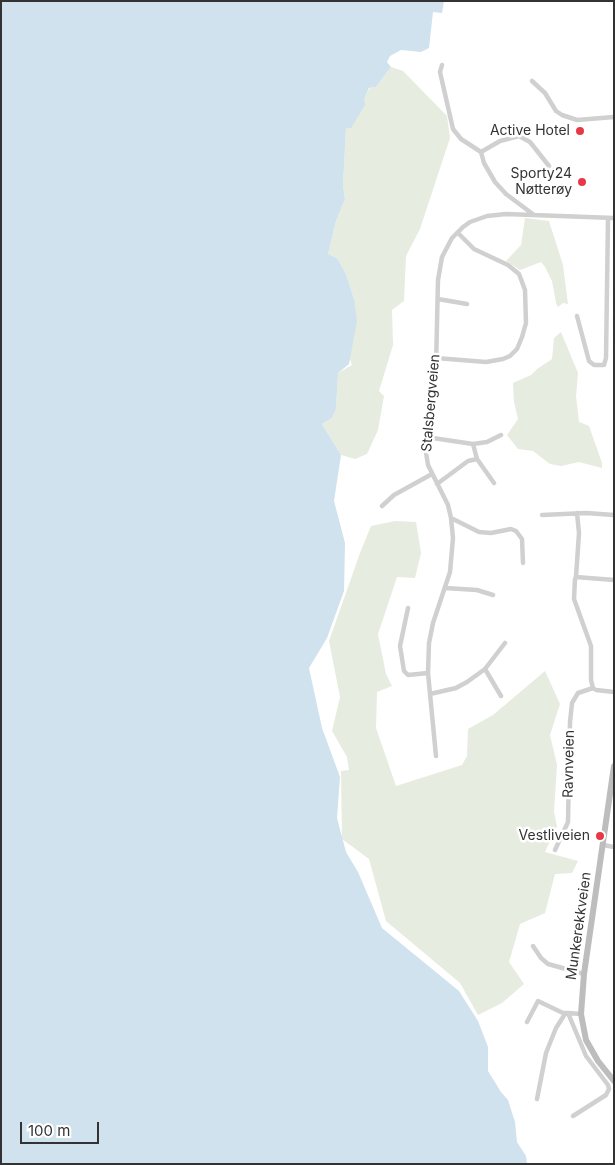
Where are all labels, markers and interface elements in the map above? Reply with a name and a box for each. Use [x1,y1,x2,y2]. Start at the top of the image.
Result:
place label: Active Hotel [490,123,570,139]
marker: Active Hotel [574,125,586,137]
place label: Sporty24 Nøtterøy [510,166,572,198]
marker: Sporty24 Nøtterøy [576,176,588,188]
street label: Stalsbergveien [418,353,444,453]
street label: Ravnveien [560,730,578,798]
place label: Vestliveien [519,828,590,844]
marker: Vestliveien [594,830,606,842]
street label: Munkerekkveien [563,871,595,981]
scale bar [22,1112,101,1144]
text: 100 m [28,1121,70,1140]

